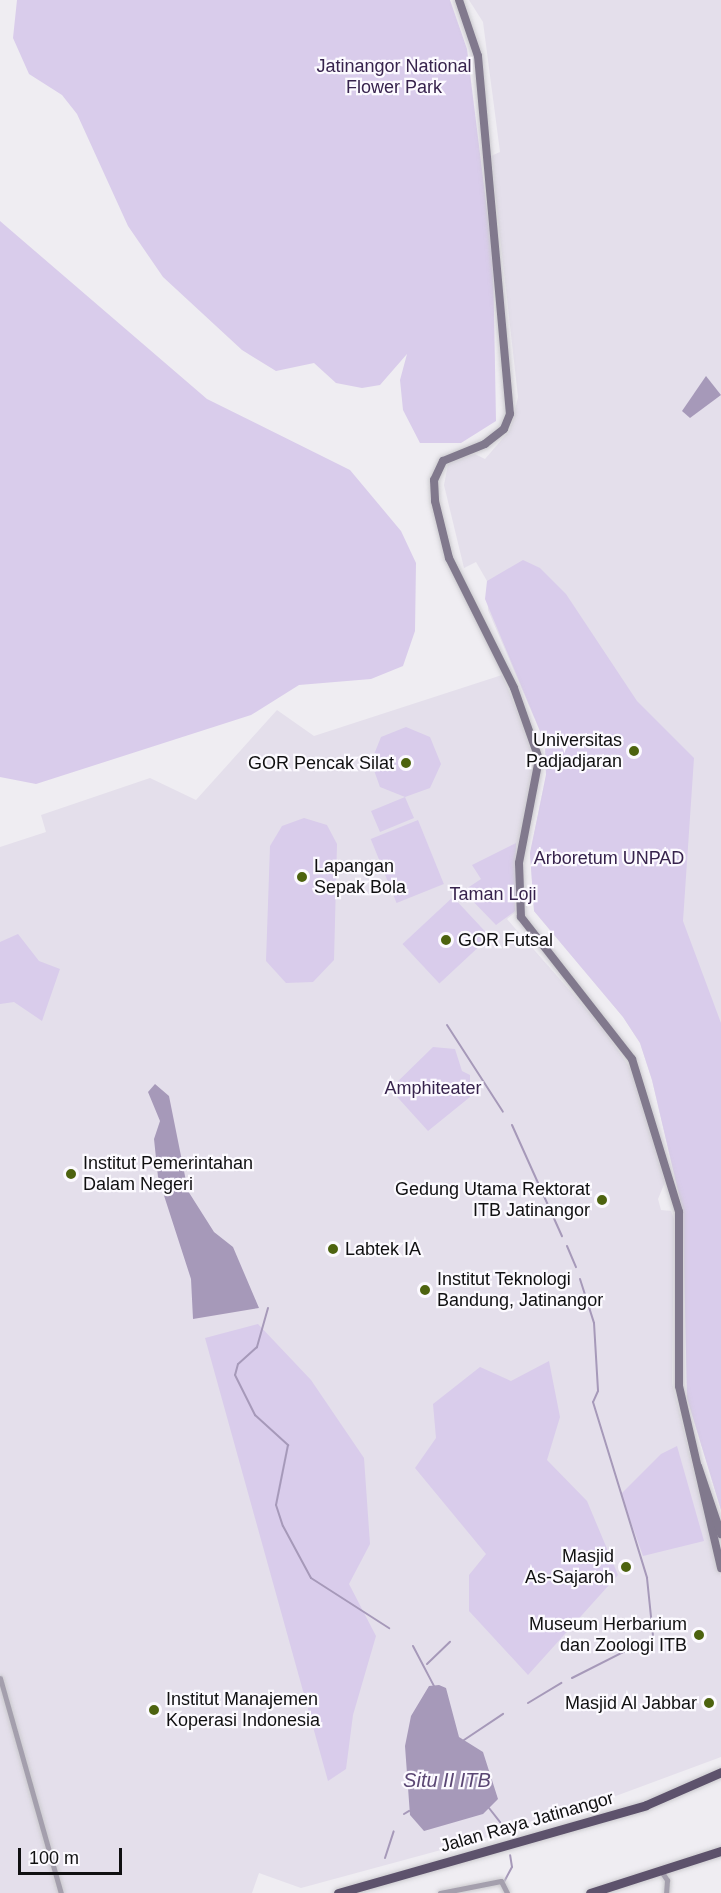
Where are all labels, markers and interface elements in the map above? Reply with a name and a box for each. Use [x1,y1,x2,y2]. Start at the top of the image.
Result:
park label: Jatinangor National Flower Park [316,56,472,98]
place label: Universitas Padjadjaran [526,730,622,772]
marker: Universitas Padjadjaran [627,744,641,758]
place label: GOR Pencak Silat [248,752,394,774]
marker: GOR Pencak Silat [399,756,413,770]
park label: Arboretum UNPAD [534,847,684,869]
place label: Lapangan Sepak Bola [314,856,406,898]
marker: Lapangan Sepak Bola [295,870,309,884]
park label: Taman Loji [449,883,537,905]
place label: GOR Futsal [458,929,553,951]
marker: GOR Futsal [439,933,453,947]
park label: Amphiteater [384,1077,482,1099]
place label: Institut Pemerintahan Dalam Negeri [83,1153,253,1196]
marker: Institut Pemerintahan Dalam Negeri [64,1167,78,1181]
place label: Gedung Utama Rektorat ITB Jatinangor [395,1179,590,1222]
marker: Gedung Utama Rektorat ITB Jatinangor [595,1193,609,1207]
place label: Labtek IA [345,1238,421,1260]
marker: Labtek IA [326,1242,340,1256]
place label: Institut Teknologi Bandung, Jatinangor [437,1269,603,1312]
marker: Institut Teknologi Bandung, Jatinangor [418,1283,432,1297]
place label: Masjid As-Sajaroh [525,1546,614,1588]
marker: Masjid As-Sajaroh [619,1560,633,1574]
place label: Museum Herbarium dan Zoologi ITB [529,1614,687,1656]
marker: Museum Herbarium dan Zoologi ITB [692,1628,706,1642]
place label: Institut Manajemen Koperasi Indonesia [166,1689,320,1732]
place label: Masjid Al Jabbar [564,1692,697,1714]
marker: Masjid Al Jabbar [702,1696,716,1710]
marker: Institut Manajemen Koperasi Indonesia [147,1703,161,1717]
water label: Situ II ITB [403,1768,491,1792]
street label: Jalan Raya Jatinangor [438,1787,616,1857]
scale bar [21,1836,124,1874]
text: 100 m [29,1848,79,1868]

